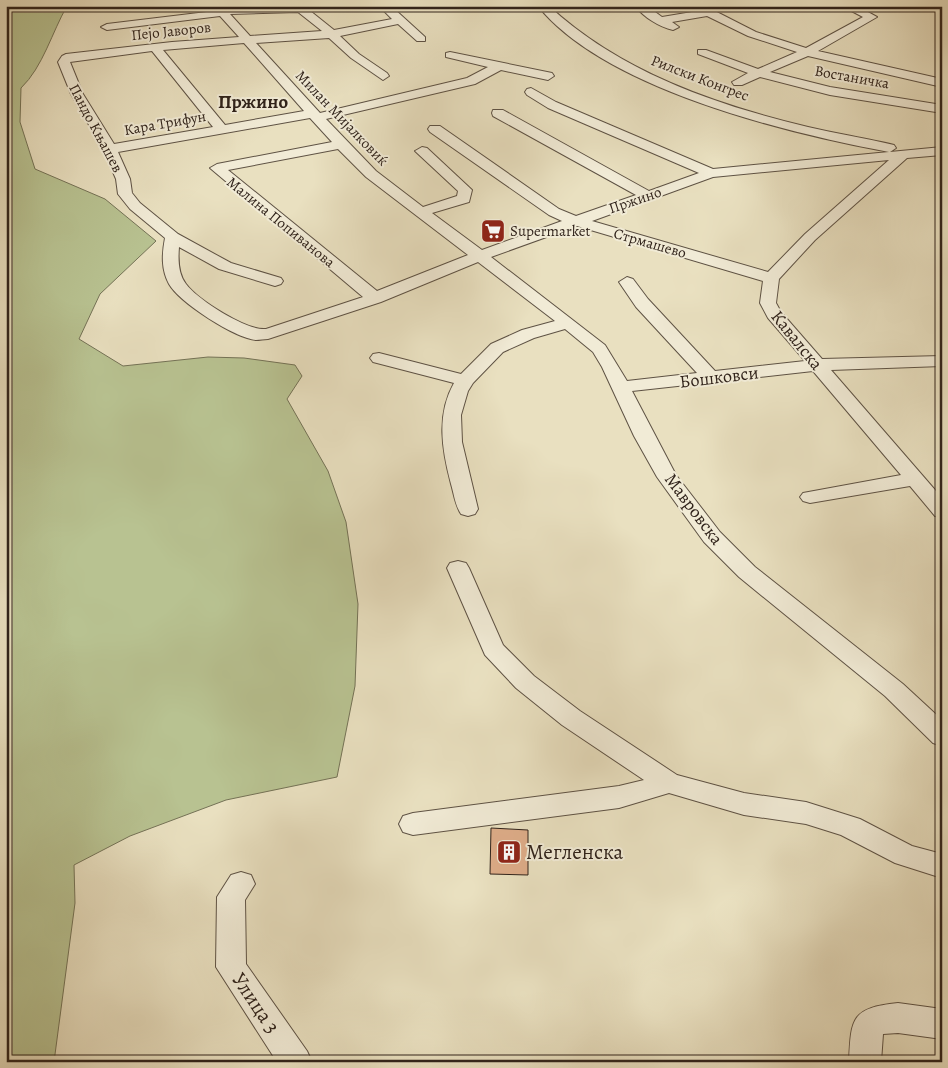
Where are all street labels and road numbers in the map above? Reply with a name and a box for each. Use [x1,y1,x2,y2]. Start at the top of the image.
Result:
street label: Пејо Јаворов [130,17,212,45]
street label: Рилски Конгрес [648,50,752,106]
street label: Востаничка [813,61,891,93]
street label: Милан Мијалковиќ [291,66,393,170]
street label: Пандо Књашев [64,80,128,176]
street label: Кара Трифун [122,106,208,140]
street label: Малина Попиванова [223,172,339,272]
street label: Пржино [606,182,664,218]
street label: Стрмашево [611,223,689,263]
street label: Кавалска [765,305,829,375]
street label: Бошковси [678,360,760,394]
street label: Мавровска [659,468,729,550]
street label: Улица 3 [225,967,287,1039]

